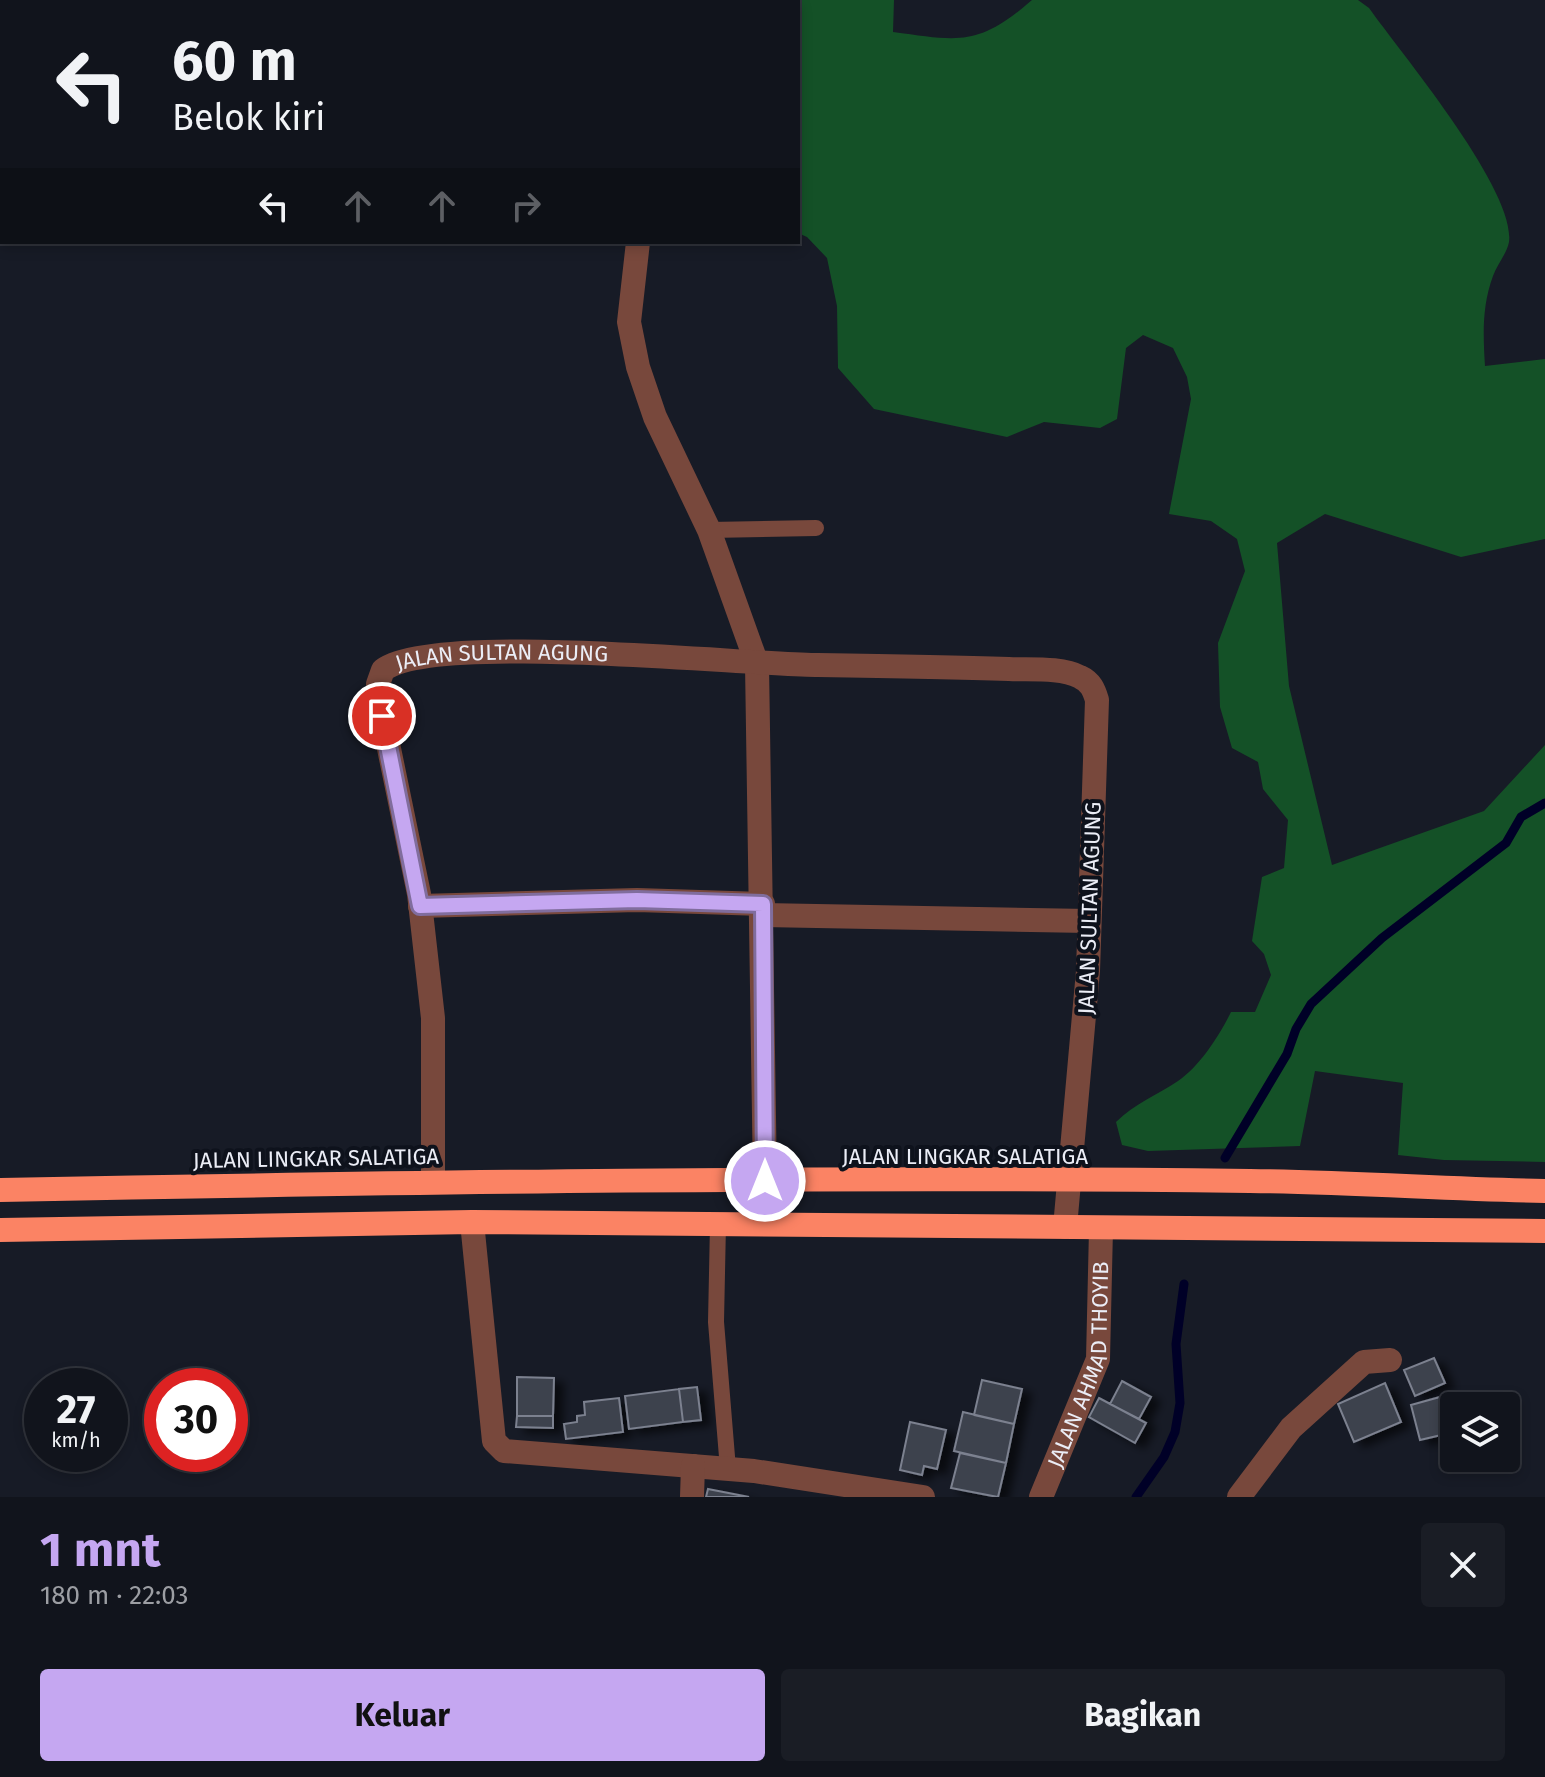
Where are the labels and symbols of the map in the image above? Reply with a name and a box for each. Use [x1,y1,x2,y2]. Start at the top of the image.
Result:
street label: JALAN SULTAN AGUNG [392,638,609,677]
pin [348,682,416,750]
street label: JALAN SULTAN AGUNG [1072,801,1107,1015]
position arrow [723,1139,807,1223]
street label: JALAN LINGKAR SALATIGA [193,1143,440,1174]
street label: JALAN LINGKAR SALATIGA [842,1143,1088,1170]
street label: JALAN AHMAD THOYIB [1042,1261,1114,1472]
speed limit sign: 30 [144,1368,248,1472]

